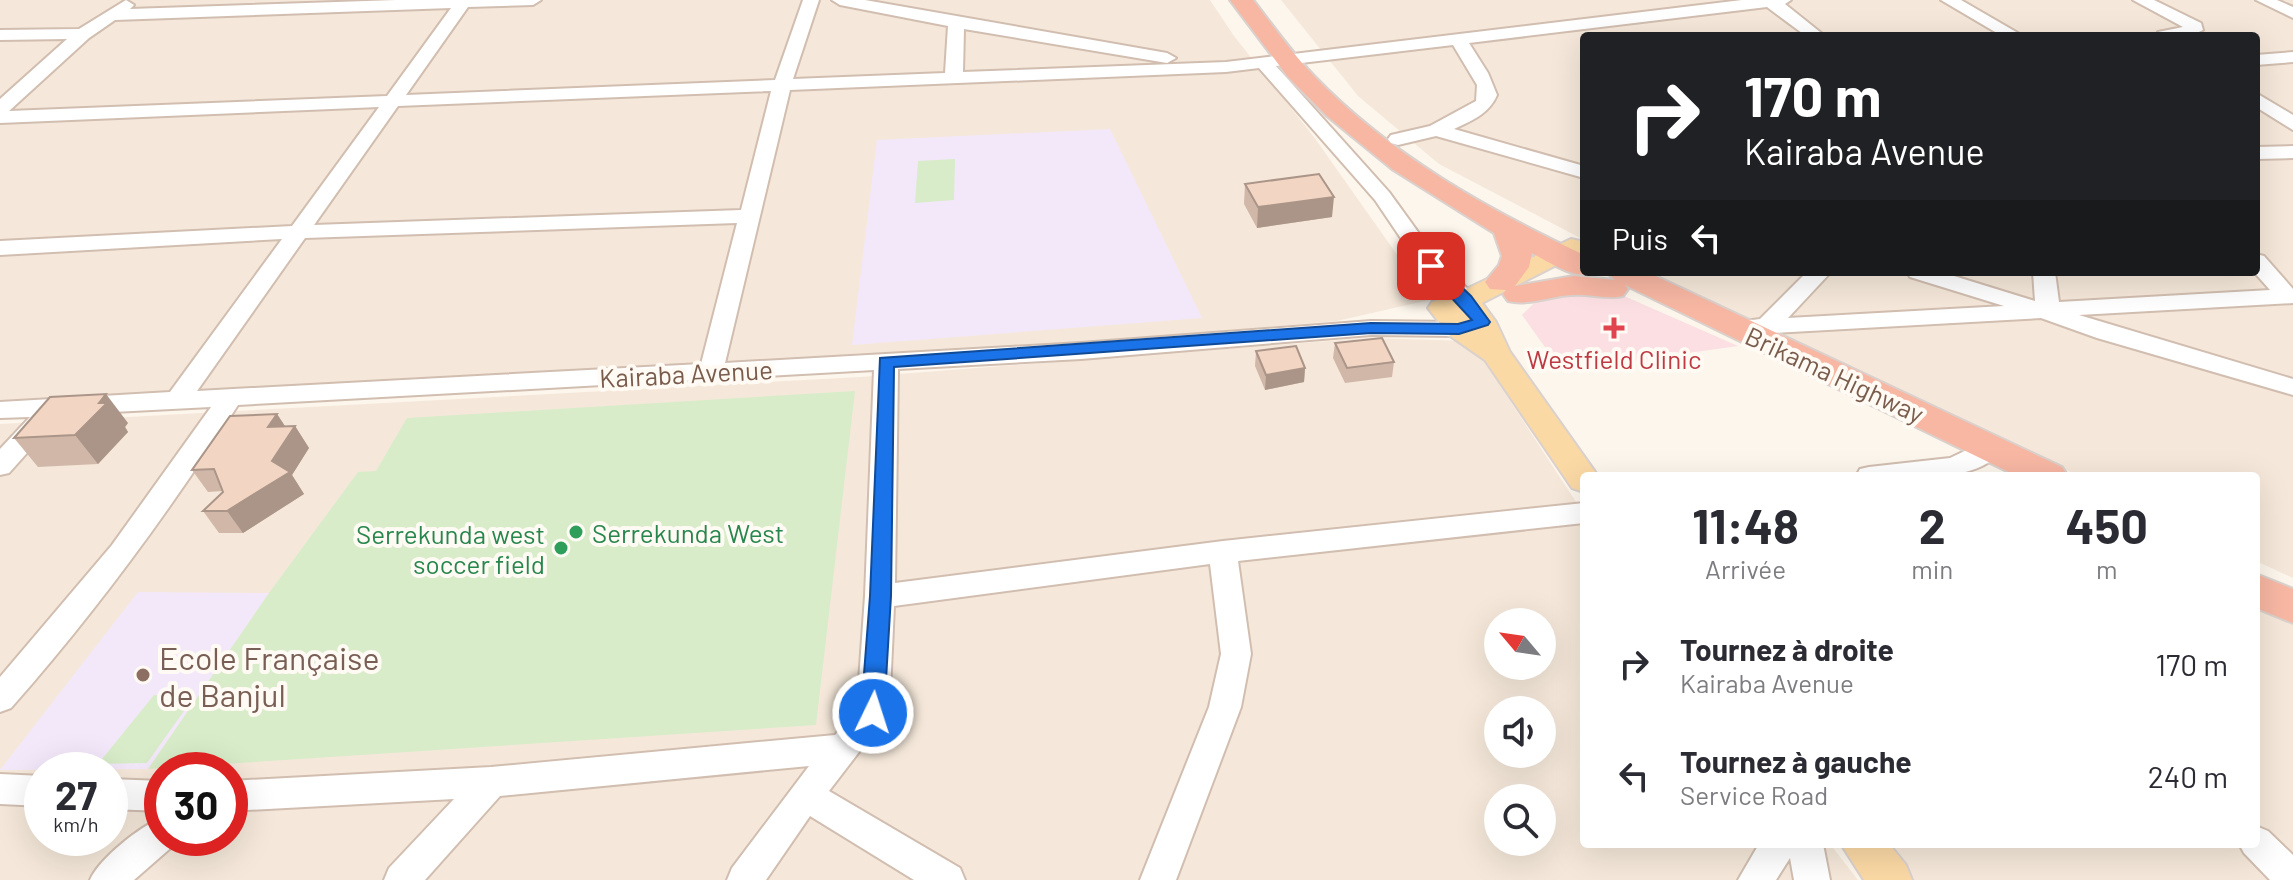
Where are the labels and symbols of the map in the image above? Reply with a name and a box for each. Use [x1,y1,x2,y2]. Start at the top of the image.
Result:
pin [1397,232,1465,300]
marker: Westfield Clinic [1603,317,1625,339]
street label: Brikama Highway [1741,319,1929,429]
place label: Westfield Clinic [1527,343,1701,374]
street label: Kairaba Avenue [598,353,774,393]
place label: Serrekunda West [592,517,784,548]
place label: Serrekunda west soccer field [356,518,545,579]
marker: Serrekunda West [567,523,585,541]
marker: Serrekunda west soccer field [552,539,570,557]
north arrow [1484,608,1556,680]
place label: Ecole Française de Banjul [159,638,380,713]
marker: Ecole Française de Banjul [134,666,152,684]
position arrow [831,671,915,755]
speed limit sign: 30 [144,752,248,856]

